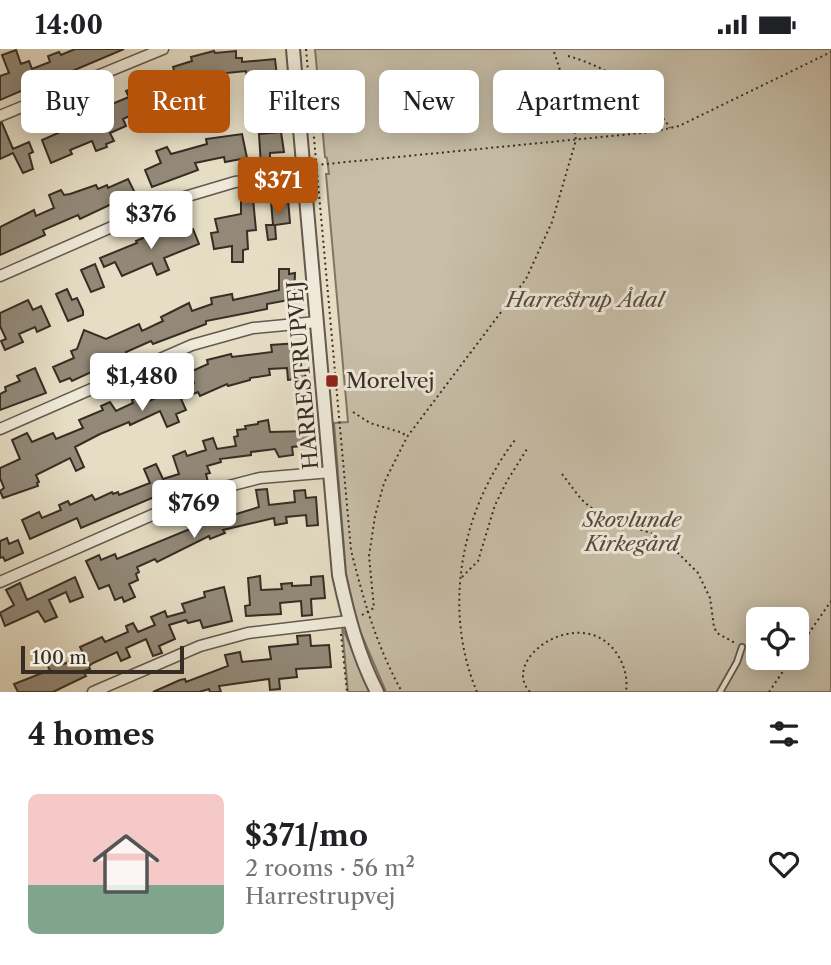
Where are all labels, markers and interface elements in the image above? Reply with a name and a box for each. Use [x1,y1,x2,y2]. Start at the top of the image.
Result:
text: 14:00 [35,9,103,41]
chip: Buy [21,70,114,133]
chip: Rent [128,70,230,133]
chip: Filters [244,70,365,133]
chip: New [379,70,479,133]
chip: Apartment [493,70,664,133]
pin: $371 [237,157,319,217]
text: $371 [254,166,302,194]
pin: $376 [110,191,192,251]
text: $376 [125,200,177,228]
street label: HARRESTRUPVEJ [282,280,323,470]
park label: Harrestrup Ådal [504,287,666,312]
pin: $1,480 [85,353,199,413]
text: $1,480 [106,362,178,390]
place label: Morelvej [346,368,434,393]
marker: Morelvej [324,373,340,389]
pin: $769 [153,481,235,540]
text: $769 [168,489,220,517]
park label: Skovlunde Kirkegård [581,507,682,556]
map controls [746,607,809,670]
button: locate [746,607,809,670]
scale bar [21,643,184,675]
text: 100 m [32,646,87,669]
icon: filters [765,715,803,753]
text: 4 homes [28,716,155,753]
text: $371/mo [245,817,368,854]
icon: home [84,822,168,906]
icon: heart [765,845,803,883]
text: 2 rooms · 56 m² [245,854,415,882]
text: Harrestrupvej [245,882,395,910]

